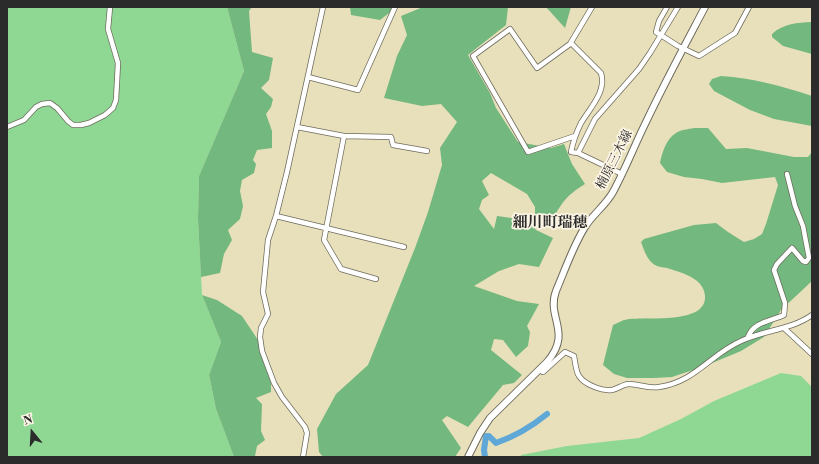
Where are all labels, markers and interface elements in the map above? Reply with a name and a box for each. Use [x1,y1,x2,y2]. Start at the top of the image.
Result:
street label: 楠原三木線 [593,128,637,192]
district label: 細川町瑞穂 [513,214,587,232]
north arrow [12,412,52,452]
text: N [22,413,35,429]

